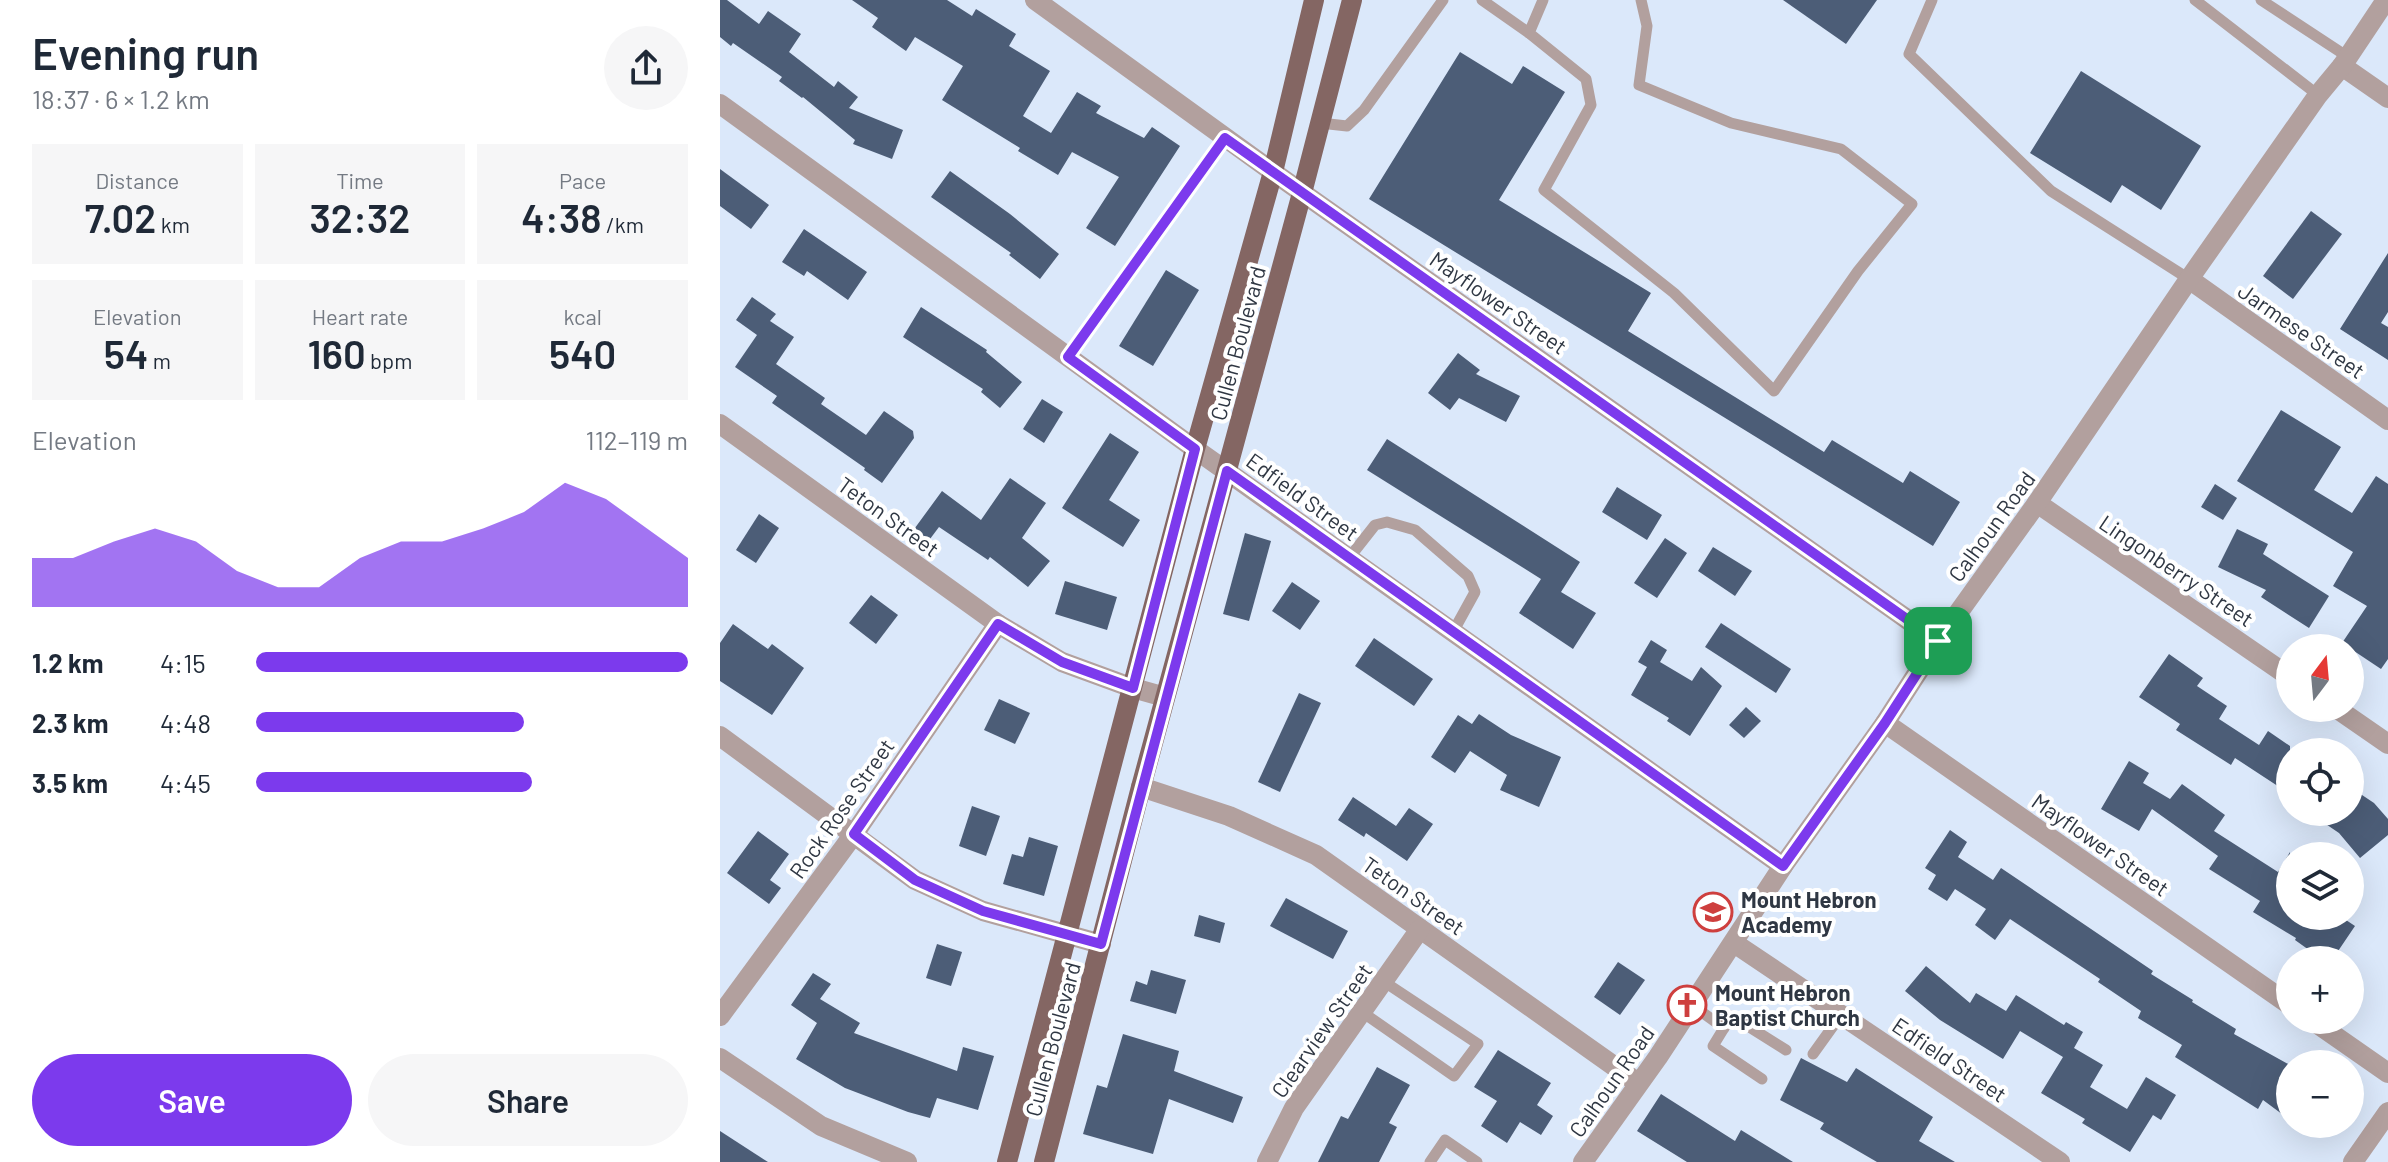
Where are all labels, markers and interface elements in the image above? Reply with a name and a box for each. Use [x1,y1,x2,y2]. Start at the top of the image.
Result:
text: Evening run [32,26,259,79]
button: share [604,26,688,110]
text: 18:37 · 6 × 1.2 km [32,83,210,114]
text: Distance [95,167,179,193]
text: Time [336,167,384,193]
text: Pace [559,167,606,193]
text: 7.02 [85,193,156,241]
text: 32:32 [310,193,410,241]
text: 4:38 [521,193,602,241]
text: km [156,211,190,237]
text: /km [602,211,644,237]
street label: Mayflower Street [1426,245,1572,359]
street label: Cullen Boulevard [1204,263,1270,423]
street label: Jarmese Street [2234,277,2370,383]
text: Elevation [93,303,182,329]
text: Heart rate [312,303,408,329]
text: kcal [563,303,602,329]
text: 54 [104,329,148,377]
text: 160 [308,329,366,377]
text: 540 [549,329,616,377]
text: m [148,347,171,373]
text: bpm [366,347,412,373]
text: Elevation [32,424,137,455]
text: 112–119 m [586,424,688,455]
street label: Edfield Street [1242,447,1364,545]
street label: Calhoun Road [1942,466,2040,586]
street label: Teton Street [833,471,945,561]
street label: Lingonberry Street [2095,509,2259,631]
pin [1904,607,1972,675]
icon: arrive [1916,619,1960,663]
north arrow [2276,634,2364,722]
map controls [2276,634,2364,1138]
text: 1.2 km [32,647,104,678]
text: 4:15 [160,647,206,678]
text: 2.3 km [32,707,108,738]
text: 4:48 [160,707,211,738]
street label: Rock Rose Street [783,733,899,883]
button: locate [2276,738,2364,826]
text: 3.5 km [32,767,108,798]
text: 4:45 [160,767,211,798]
street label: Mayflower Street [2028,787,2174,901]
button: layers [2276,842,2364,930]
street label: Teton Street [1358,850,1470,940]
place label: Mount Hebron Academy [1741,886,1876,937]
school or university icon: Mount Hebron Academy [1692,891,1734,933]
button: + [2276,946,2364,1034]
street label: Clearview Street [1265,958,1377,1102]
street label: Cullen Boulevard [1019,959,1085,1119]
place label: Mount Hebron Baptist Church [1715,979,1860,1030]
church icon: Mount Hebron Baptist Church [1666,984,1708,1026]
street label: Edfield Street [1888,1011,2012,1107]
street label: Calhoun Road [1563,1020,1659,1142]
button: − [2276,1050,2364,1138]
button: Save [32,1054,352,1146]
button: Share [368,1054,688,1146]

